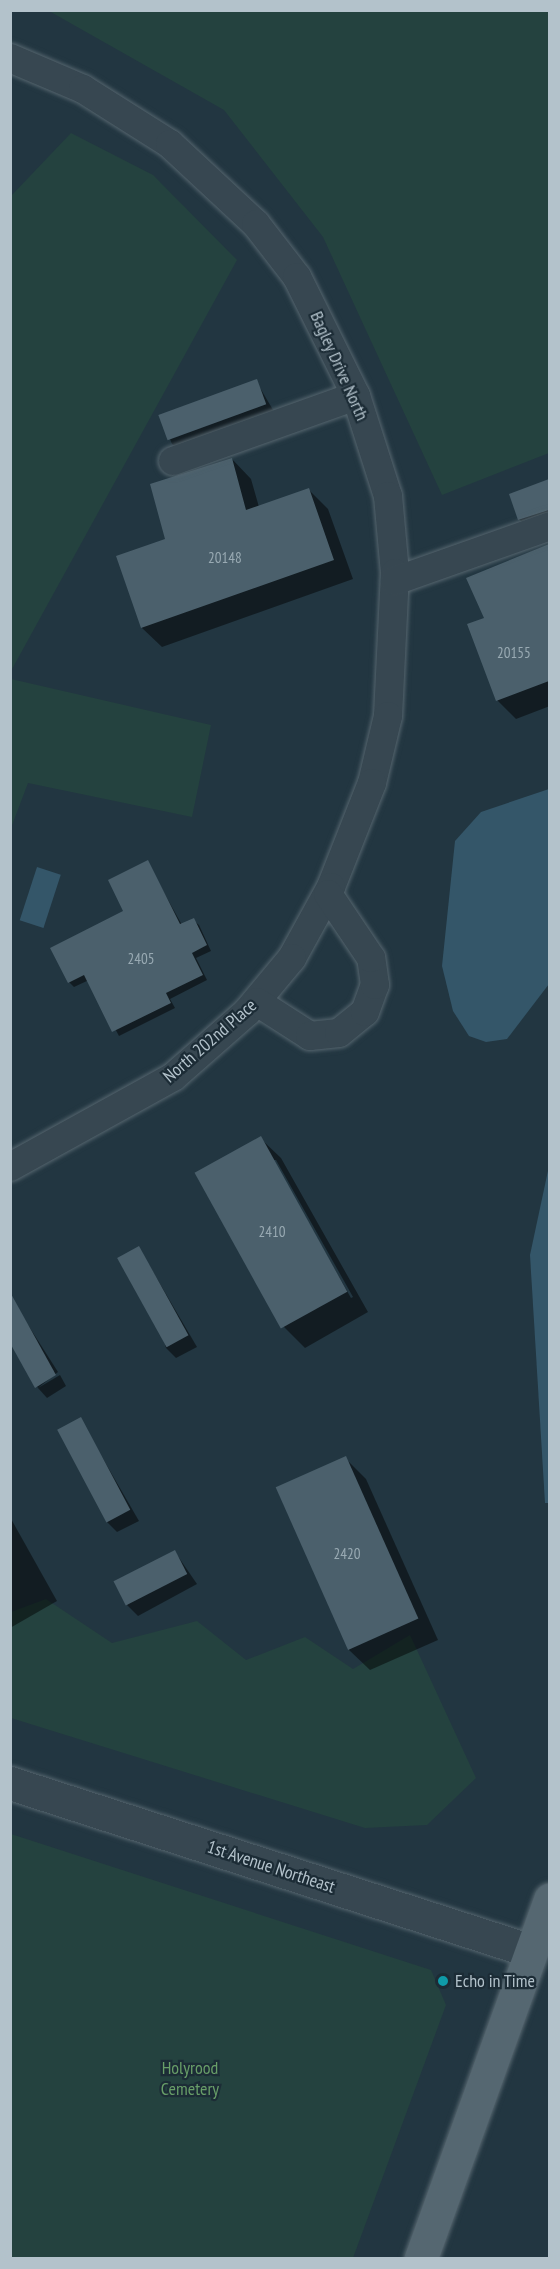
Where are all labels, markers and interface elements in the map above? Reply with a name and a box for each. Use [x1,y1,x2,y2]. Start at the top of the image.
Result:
street label: Bagley Drive North [305,308,373,424]
house number: 20148 [208,549,242,567]
house number: 20155 [497,644,531,662]
house number: 2405 [128,950,154,968]
street label: North 202nd Place [159,995,261,1087]
house number: 2410 [259,1223,285,1241]
house number: 2420 [334,1545,360,1563]
street label: 1st Avenue Northeast [204,1836,338,1898]
place label: Echo in Time [455,1970,535,1992]
marker: Echo in Time [436,1974,450,1988]
park label: Holyrood Cemetery [161,2058,219,2100]

